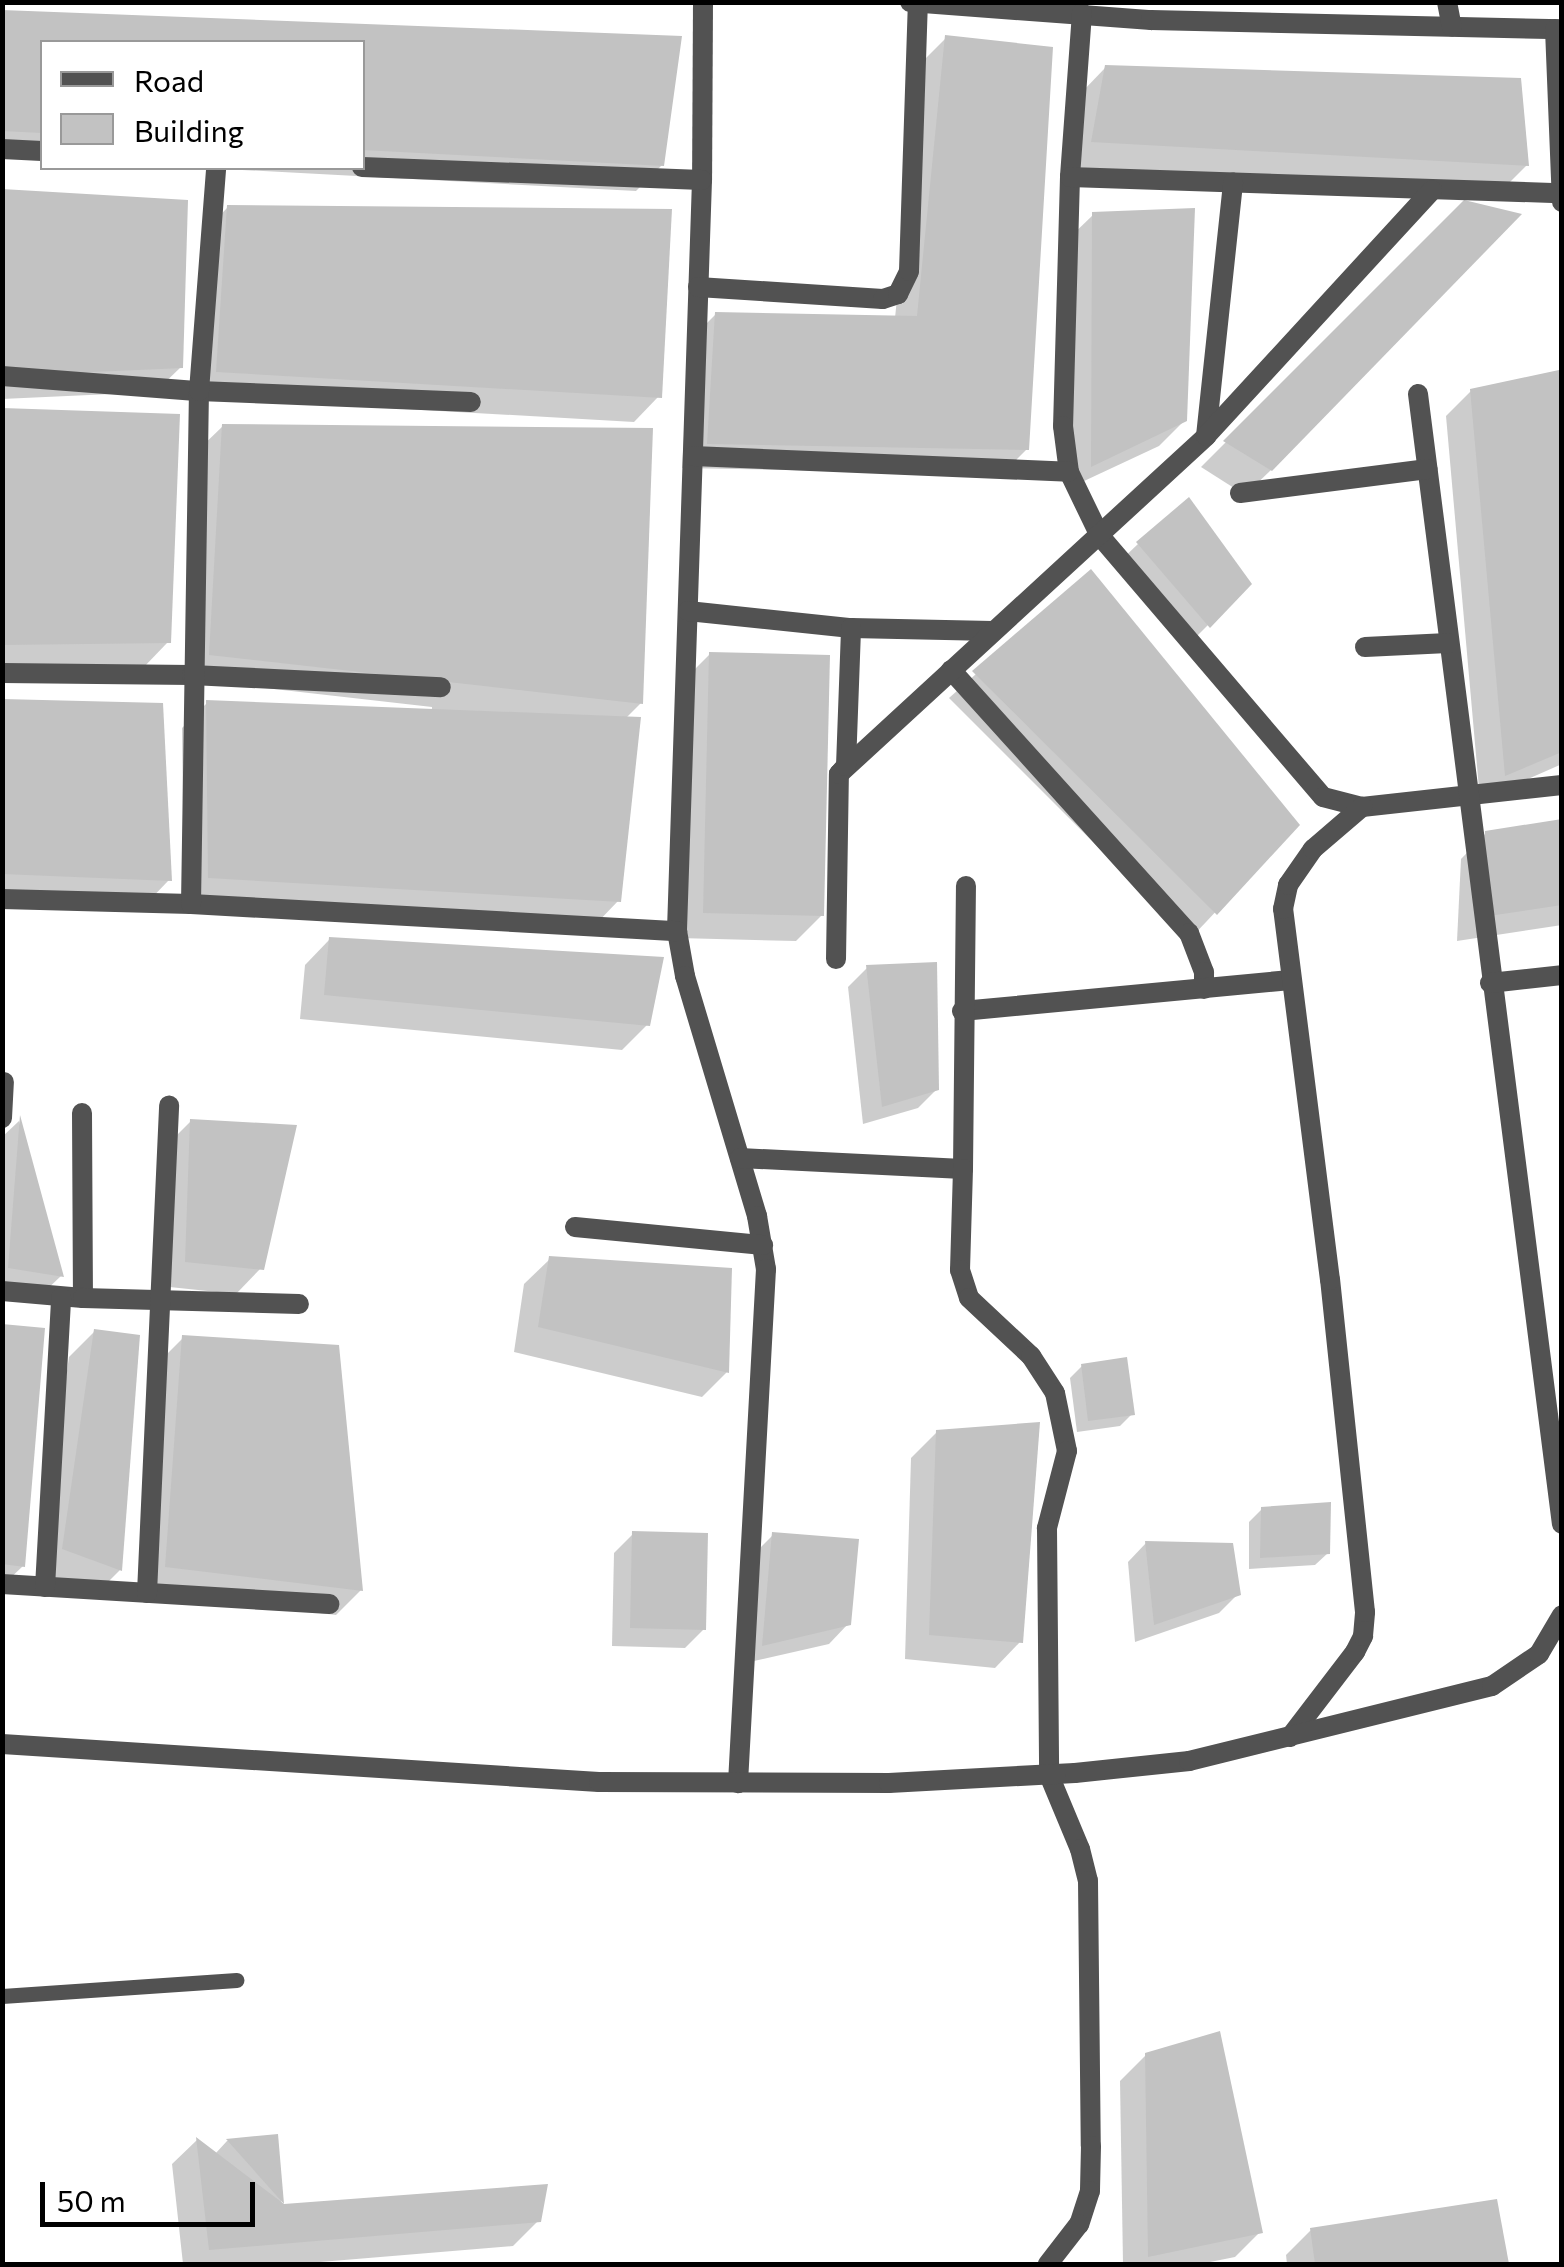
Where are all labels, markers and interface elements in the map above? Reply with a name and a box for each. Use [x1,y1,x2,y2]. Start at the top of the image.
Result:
legend [40,40,365,170]
text: Road [134,61,204,98]
text: Building [134,111,244,148]
scale bar [45,2162,260,2224]
text: 50 m [57,2181,126,2218]

